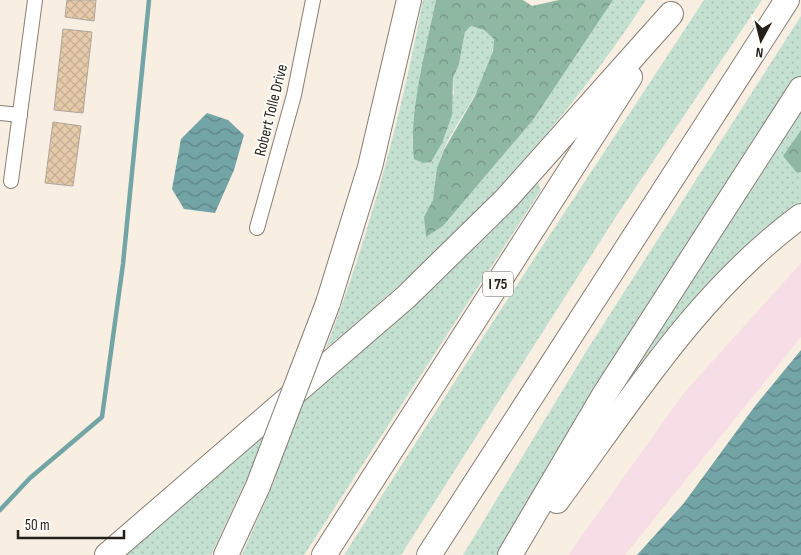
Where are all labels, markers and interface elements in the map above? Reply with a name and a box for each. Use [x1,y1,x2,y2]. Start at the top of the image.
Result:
north arrow [736,15,786,65]
text: N [755,44,764,61]
street label: Robert Tolle Drive [251,62,292,158]
road number: I 75 [483,272,513,296]
scale bar [18,508,124,540]
text: 50 m [25,516,50,535]

